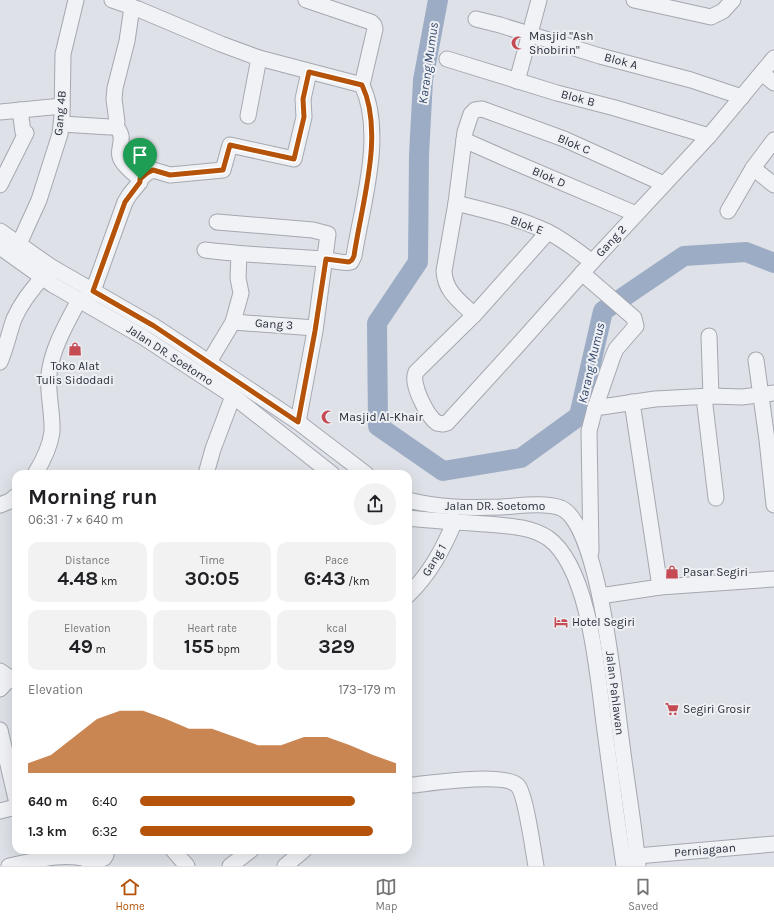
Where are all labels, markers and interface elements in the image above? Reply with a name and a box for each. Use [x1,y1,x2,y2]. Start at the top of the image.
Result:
water label: Karang Mumus [415,21,441,105]
place label: Masjid "Ash Shobirin" [529,29,593,57]
mosque icon: Masjid "Ash Shobirin" [510,35,526,51]
street label: Blok A [603,50,639,72]
street label: Blok B [560,87,596,109]
street label: Gang 4B [51,90,69,136]
street label: Blok C [555,131,593,157]
pin [123,138,157,179]
icon: arrive [129,144,151,166]
street label: Blok D [530,164,568,190]
street label: Blok E [509,213,545,237]
street label: Gang 2 [593,222,629,260]
street label: Gang 3 [254,316,294,332]
water label: Karang Mumus [574,321,608,405]
street label: Jalan DR. Soetomo [124,322,216,388]
shop icon: Toko Alat Tulis Sidodadi [67,341,83,357]
place label: Toko Alat Tulis Sidodadi [36,359,114,387]
mosque icon: Masjid Al-Khair [320,409,336,425]
place label: Masjid Al-Khair [339,410,424,424]
button: share [354,483,396,525]
text: Morning run [28,484,157,510]
street label: Jalan DR. Soetomo [445,499,545,513]
text: 06:31 · 7 × 640 m [28,512,123,527]
street label: Gang 1 [419,541,449,579]
text: Distance [65,554,110,567]
text: Time [200,554,224,567]
text: Pace [325,554,348,567]
shop icon: Pasar Segiri [664,564,680,580]
place label: Pasar Segiri [683,565,748,579]
text: 4.48 [57,567,98,590]
text: 30:05 [185,567,239,590]
text: 6:43 [304,567,346,590]
text: km [98,575,117,588]
text: /km [346,575,370,588]
hotel icon: Hotel Segiri [553,614,569,630]
place label: Hotel Segiri [572,615,635,629]
text: Elevation [64,622,111,635]
text: Heart rate [187,622,237,635]
text: kcal [326,622,347,635]
text: 49 [69,635,93,658]
text: 155 [184,635,214,658]
text: 329 [318,635,355,658]
text: m [93,643,106,656]
text: bpm [214,643,240,656]
street label: Jalan Pahlawan [603,650,627,736]
text: Elevation [28,682,83,697]
text: 173–179 m [339,682,396,697]
supermarket icon: Segiri Grosir [664,701,680,717]
place label: Segiri Grosir [683,702,751,716]
text: 640 m [28,794,67,809]
text: 6:40 [92,794,117,809]
text: 1.3 km [28,824,67,839]
text: 6:32 [92,824,118,839]
street label: Perniagaan [674,840,736,860]
tab: Home [115,876,145,913]
tab: Map [375,876,397,913]
tab: Saved [628,876,659,913]

